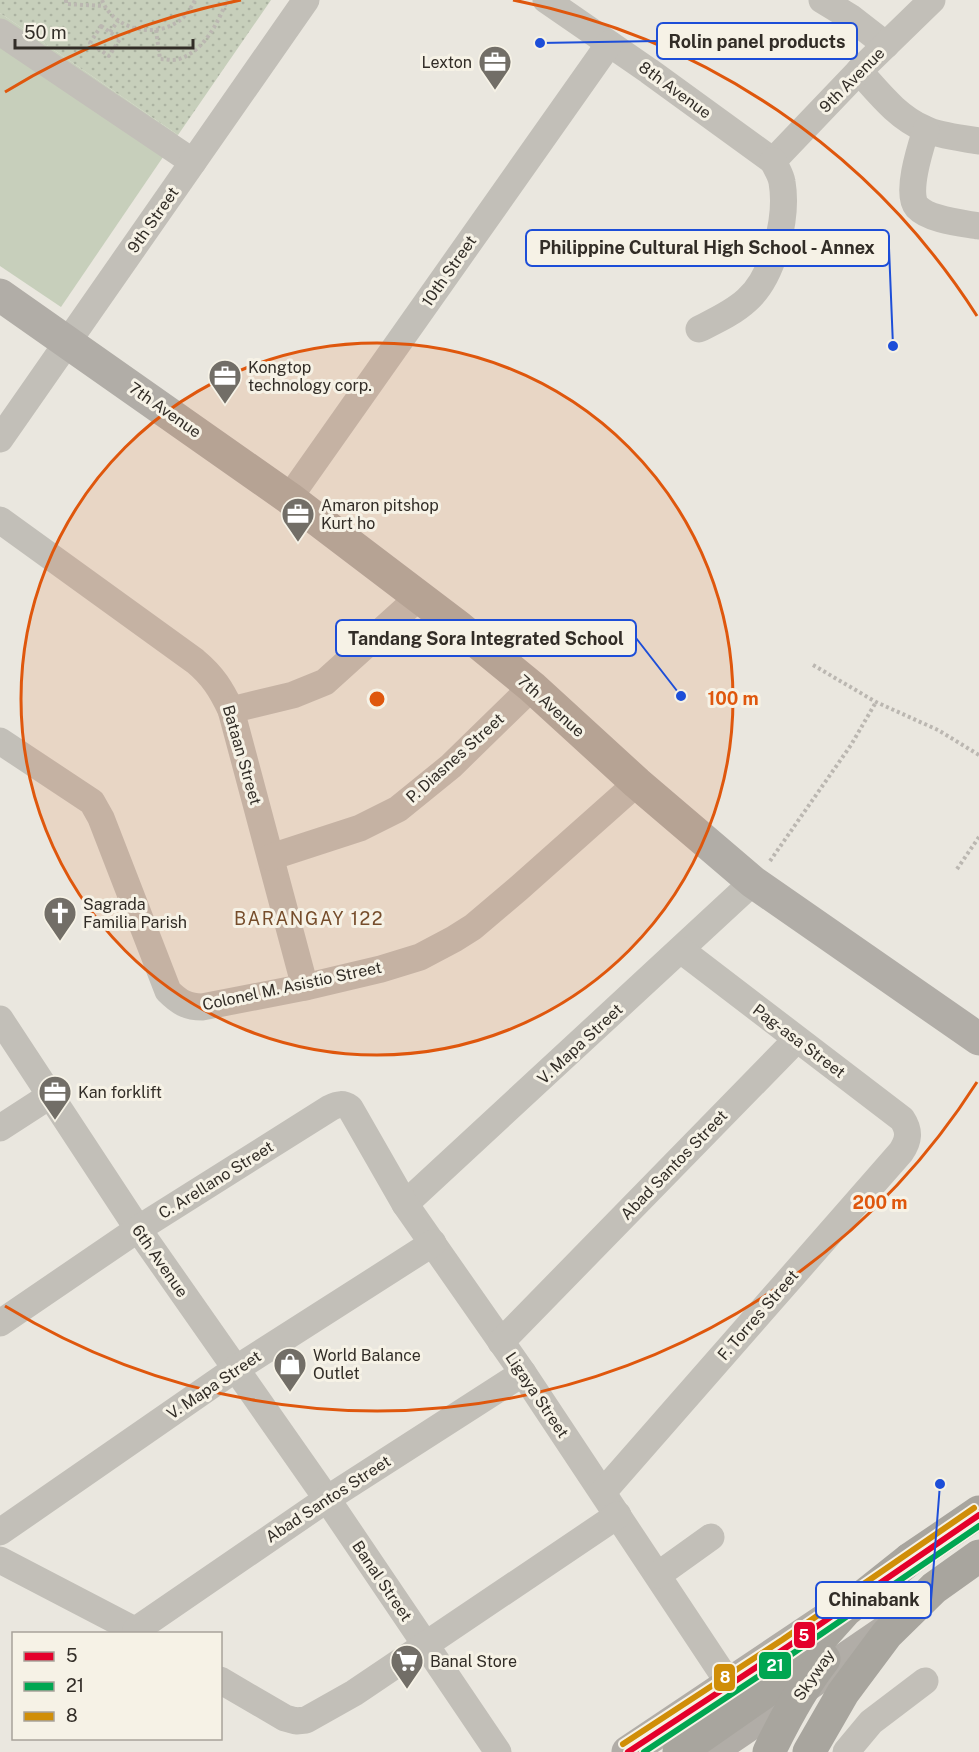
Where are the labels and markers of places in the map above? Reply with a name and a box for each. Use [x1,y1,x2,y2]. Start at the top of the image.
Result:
callout: Rolin panel products [657,23,857,59]
office icon: Lexton [477,44,513,91]
place label: Lexton [422,53,472,72]
callout: Philippine Cultural High School - Annex [526,230,889,266]
office icon: Kongtop technology corp. [207,358,243,405]
place label: Kongtop technology corp. [248,358,372,395]
office icon: Amaron pitshop Kurt ho [280,496,316,543]
place label: Amaron pitshop Kurt ho [321,496,439,533]
callout: Tandang Sora Integrated School [336,620,636,656]
centre of rings [367,689,387,709]
church icon: Sagrada Familia Parish [42,895,78,942]
place label: Sagrada Familia Parish [83,895,187,932]
office icon: Kan forklift [37,1074,73,1121]
place label: Kan forklift [78,1083,162,1102]
shop icon: World Balance Outlet [272,1346,308,1393]
place label: World Balance Outlet [313,1346,421,1383]
callout: Chinabank [816,1582,931,1618]
supermarket icon: Banal Store [389,1643,425,1690]
place label: Banal Store [430,1652,517,1671]

